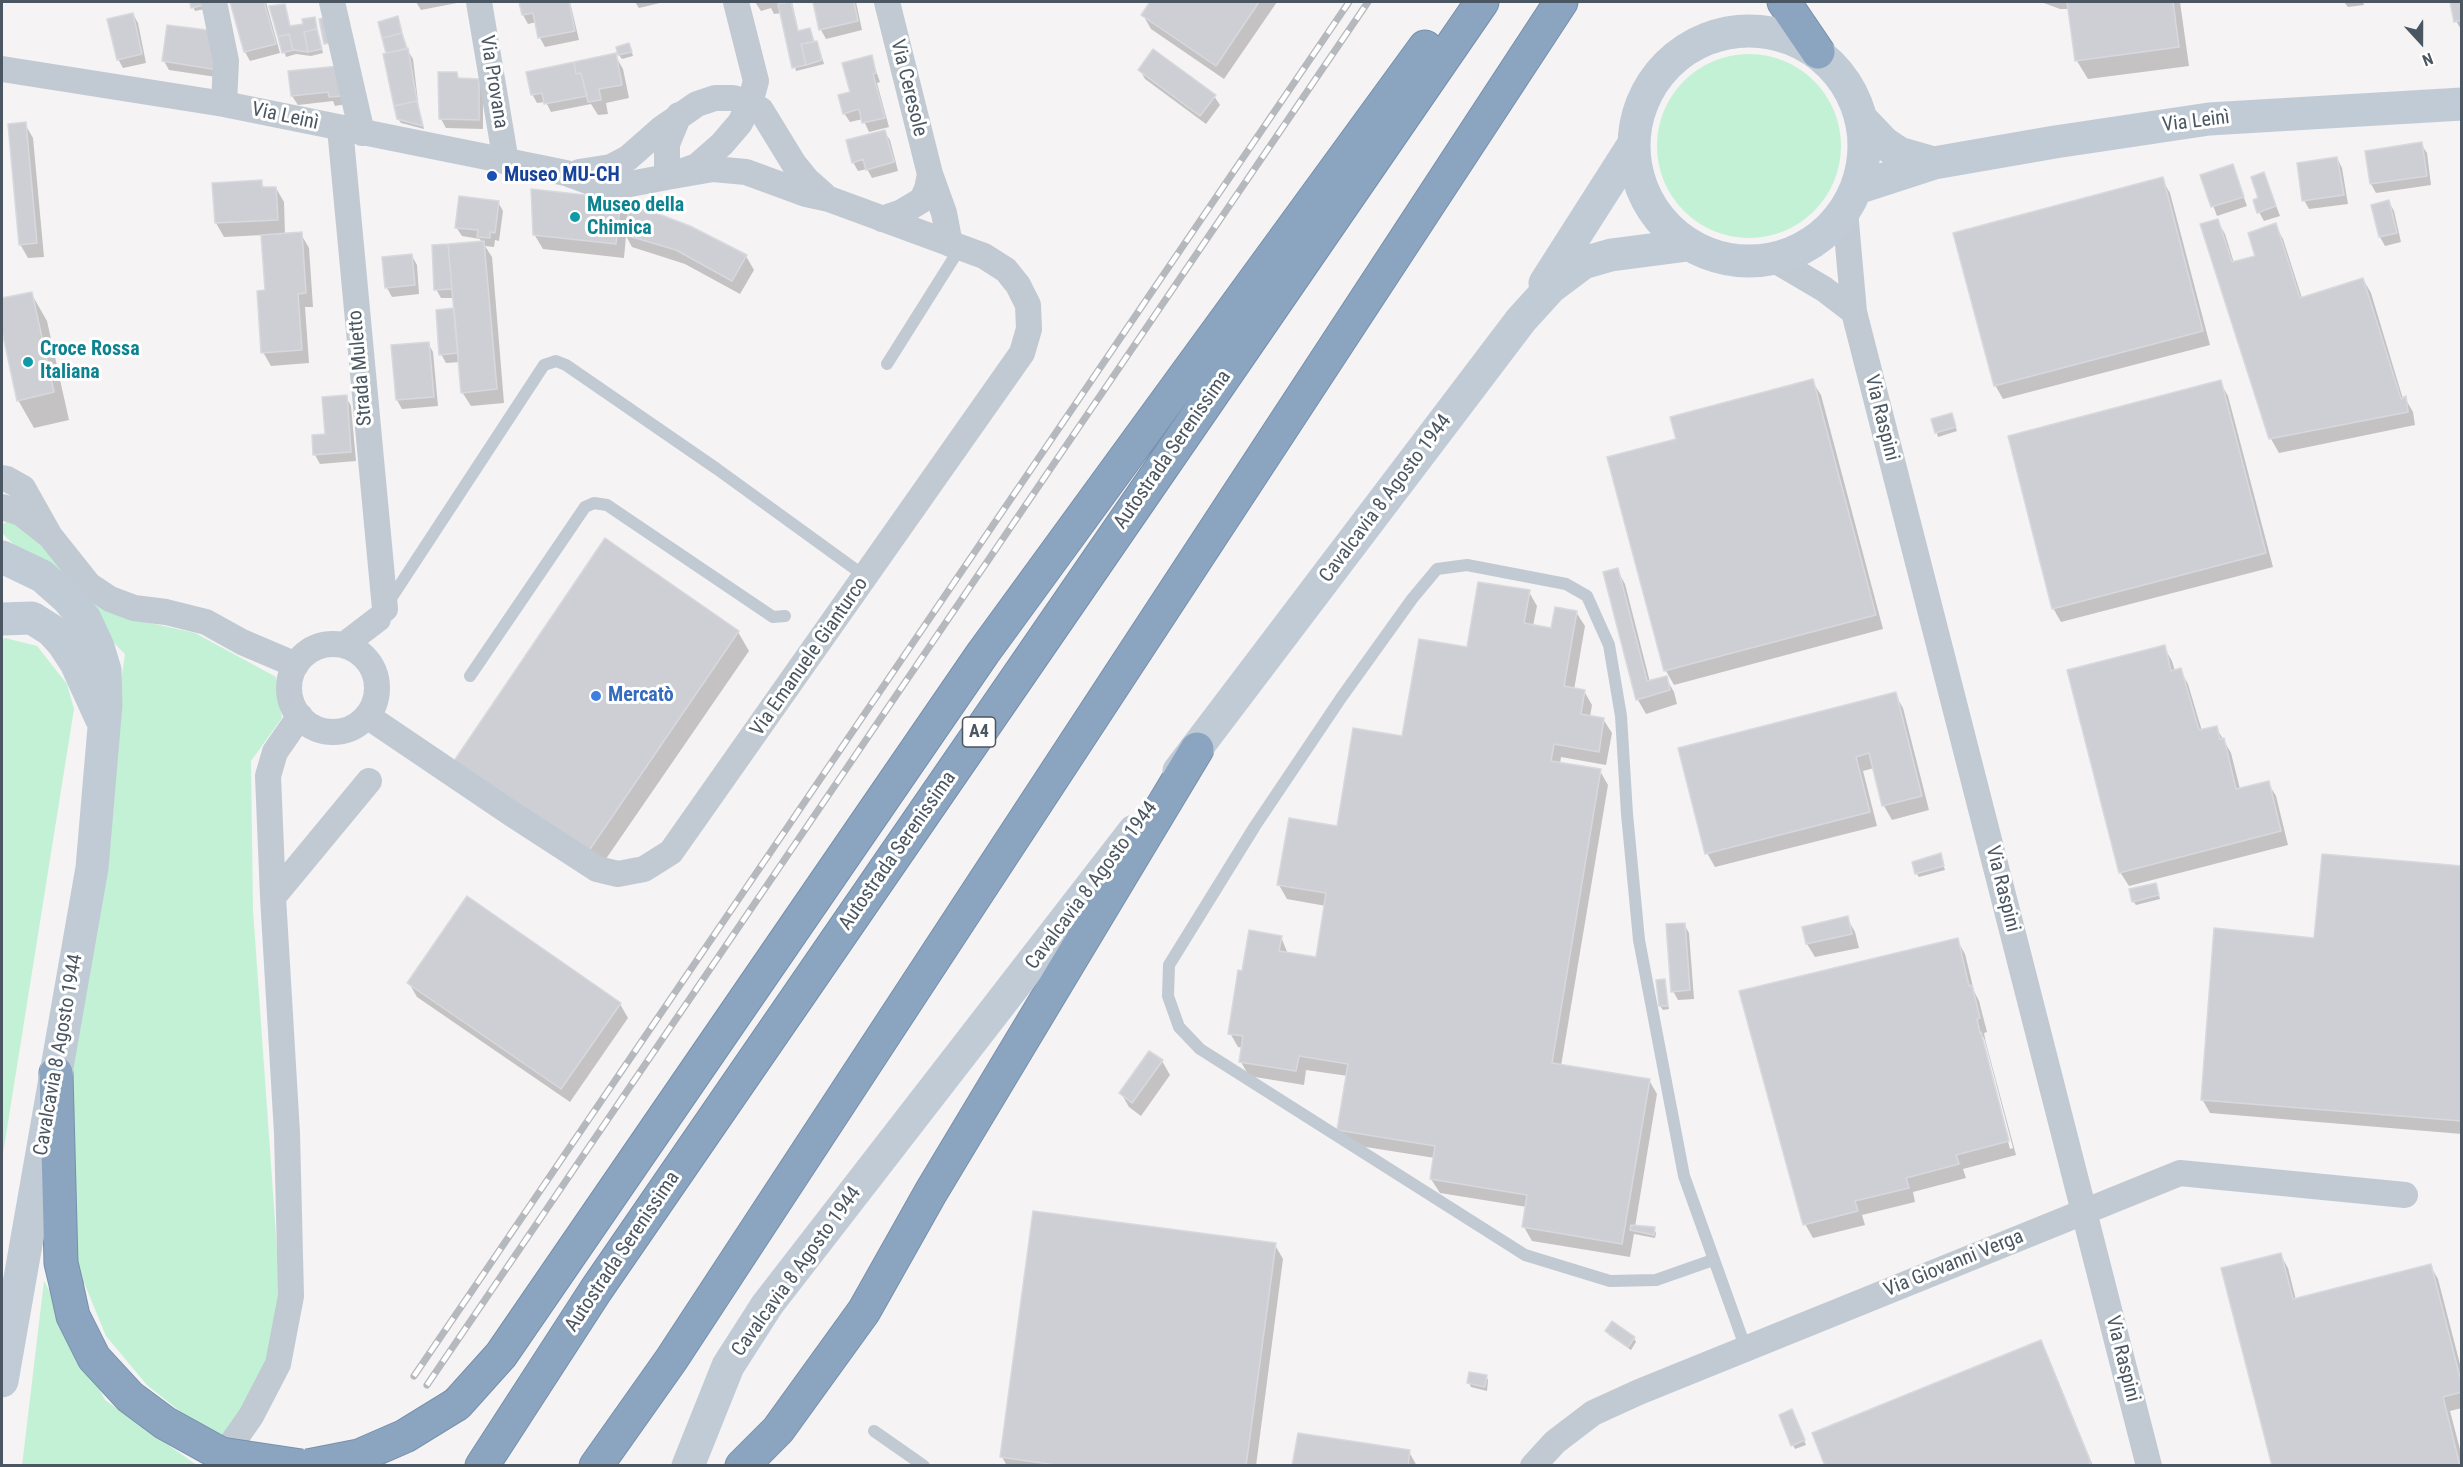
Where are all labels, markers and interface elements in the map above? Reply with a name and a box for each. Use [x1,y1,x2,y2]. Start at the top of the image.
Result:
north arrow [2391,12,2451,72]
street label: Via Provana [474,34,512,130]
street label: Via Ceresole [884,37,932,139]
text: N [2420,49,2436,70]
street label: Via Leinì [249,98,321,136]
street label: Via Leinì [2161,106,2231,138]
place label: Museo MU-CH [504,164,620,188]
marker: Museo MU-CH [485,169,499,183]
place label: Museo della Chimica [587,194,684,241]
marker: Museo della Chimica [568,210,582,224]
street label: Strada Muletto [344,309,378,427]
place label: Croce Rossa Italiana [40,338,140,385]
marker: Croce Rossa Italiana [21,355,35,369]
street label: Autostrada Serenissima [1109,366,1237,534]
street label: Via Raspini [1859,372,1903,464]
street label: Cavalcavia 8 Agosto 1944 [1315,410,1457,588]
street label: Via Emanuele Gianturco [746,573,874,741]
place label: Mercatò [608,684,674,708]
marker: Mercatò [589,689,603,703]
road number: A4 [962,717,996,747]
street label: Autostrada Serenissima [834,767,962,935]
street label: Cavalcavia 8 Agosto 1944 [1021,797,1163,975]
street label: Via Raspini [1980,843,2024,935]
street label: Cavalcavia 8 Agosto 1944 [29,952,89,1158]
street label: Autostrada Serenissima [560,1167,686,1337]
street label: Cavalcavia 8 Agosto 1944 [727,1182,867,1362]
street label: Via Giovanni Verga [1881,1225,2027,1303]
street label: Via Raspini [2100,1313,2144,1405]

